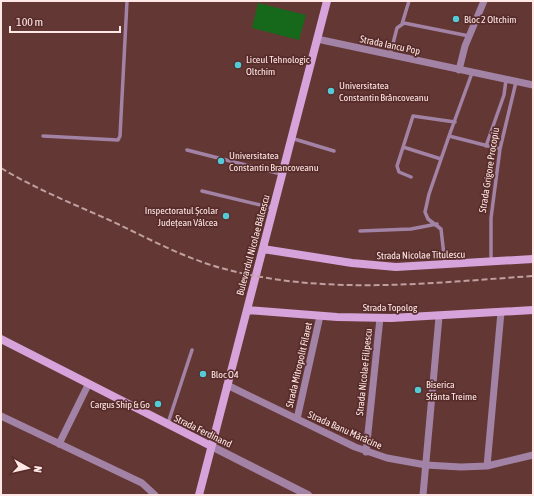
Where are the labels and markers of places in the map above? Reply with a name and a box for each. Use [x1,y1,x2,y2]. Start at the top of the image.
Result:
marker: Bloc 2 Oltchim [451,14,461,24]
place label: Bloc 2 Oltchim [464,14,516,25]
place label: Liceul Tehnologic Oltchim [246,54,310,77]
marker: Liceul Tehnologic Oltchim [233,60,243,70]
place label: Universitatea Constantin Brâncoveanu [339,80,429,103]
marker: Universitatea Constantin Brâncoveanu [326,86,336,96]
place label: Universitatea Constantin Brancoveanu [229,150,319,173]
marker: Universitatea Constantin Brancoveanu [216,156,226,166]
place label: Inspectoratul Școlar Județean Vâlcea [145,205,219,228]
marker: Inspectoratul Școlar Județean Vâlcea [221,211,231,221]
marker: Bloc O4 [198,369,208,379]
place label: Bloc O4 [211,369,239,380]
place label: Biserica Sfânta Treime [426,379,477,402]
marker: Biserica Sfânta Treime [413,385,423,395]
place label: Cargus Ship & Go [90,399,150,410]
marker: Cargus Ship & Go [153,399,163,409]

